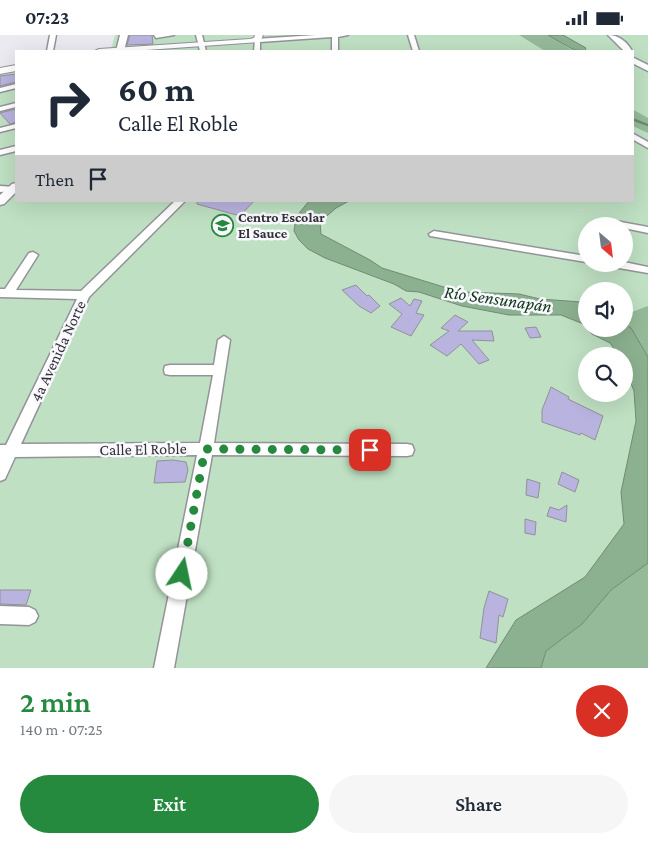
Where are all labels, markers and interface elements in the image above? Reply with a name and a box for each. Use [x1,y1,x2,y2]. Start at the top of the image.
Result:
text: 07:23 [25,7,69,28]
icon: right [35,70,100,135]
text: 60 m [118,70,195,109]
text: Calle El Roble [118,111,238,136]
icon: arrive [84,165,112,193]
text: Then [35,169,74,190]
place label: Centro Escolar El Sauce [238,209,325,241]
school or university icon: Centro Escolar El Sauce [210,213,234,237]
north arrow [578,217,632,273]
map controls [578,217,633,402]
water label: Río Sensunapán [443,282,553,316]
button: sound [578,282,633,337]
street label: 4a Avenida Norte [27,298,89,404]
button: search [578,347,633,402]
pin [349,429,391,471]
icon: arrive [356,436,384,464]
street label: Calle El Roble [99,440,187,458]
position arrow [155,547,207,599]
text: 2 min [20,685,91,718]
button: close [576,685,628,737]
text: 140 m · 07:25 [20,721,103,738]
button: Exit [20,775,319,833]
button: Share [329,775,628,833]

